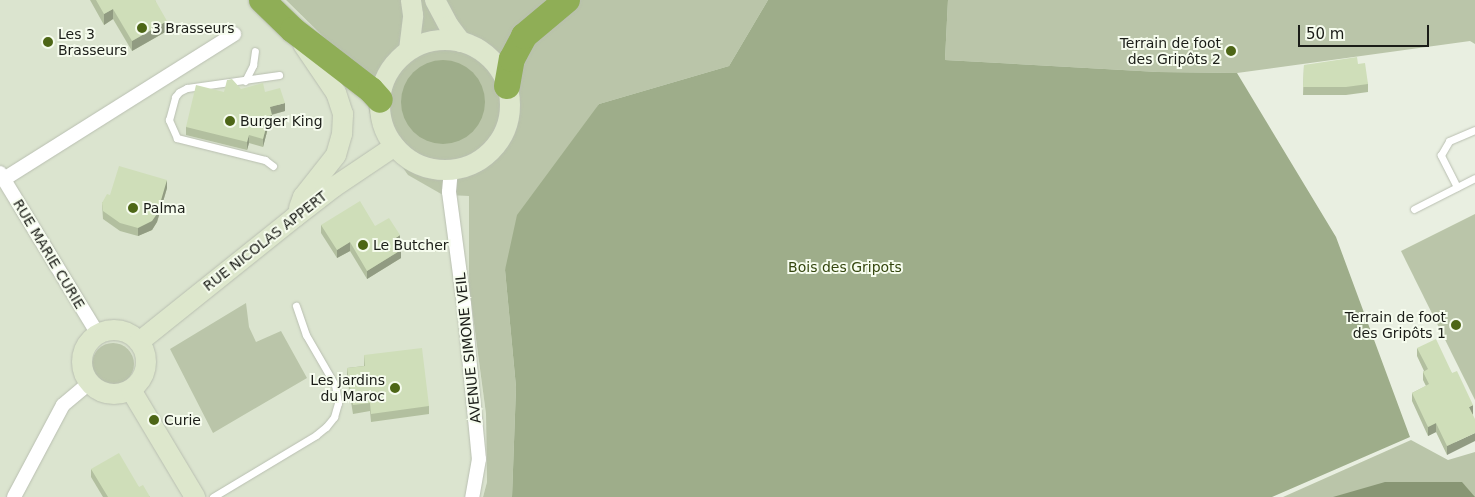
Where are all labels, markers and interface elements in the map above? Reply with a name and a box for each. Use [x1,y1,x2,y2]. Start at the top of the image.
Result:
scale bar [1300,15,1431,47]
place label: 3 Brasseurs [152,20,234,36]
marker: 3 Brasseurs [136,22,148,34]
text: 50 m [1306,25,1344,43]
place label: Les 3 Brasseurs [58,26,127,58]
place label: Terrain de foot des Gripôts 2 [1120,35,1221,68]
marker: Les 3 Brasseurs [42,36,54,48]
marker: Terrain de foot des Gripôts 2 [1225,45,1237,57]
place label: Burger King [240,113,323,129]
marker: Burger King [224,115,236,127]
street label: RUE NICOLAS APPERT [200,188,330,294]
street label: RUE MARIE CURIE [10,196,88,312]
place label: Palma [143,200,185,216]
marker: Palma [127,202,139,214]
place label: Le Butcher [373,237,449,253]
marker: Le Butcher [357,239,369,251]
park label: Bois des Gripots [788,259,902,275]
street label: AVENUE SIMONE VEIL [452,272,484,424]
place label: Terrain de foot des Gripôts 1 [1345,309,1446,342]
marker: Terrain de foot des Gripôts 1 [1450,319,1462,331]
place label: Les jardins du Maroc [310,372,385,404]
marker: Les jardins du Maroc [389,382,401,394]
place label: Curie [164,412,201,428]
marker: Curie [148,414,160,426]

